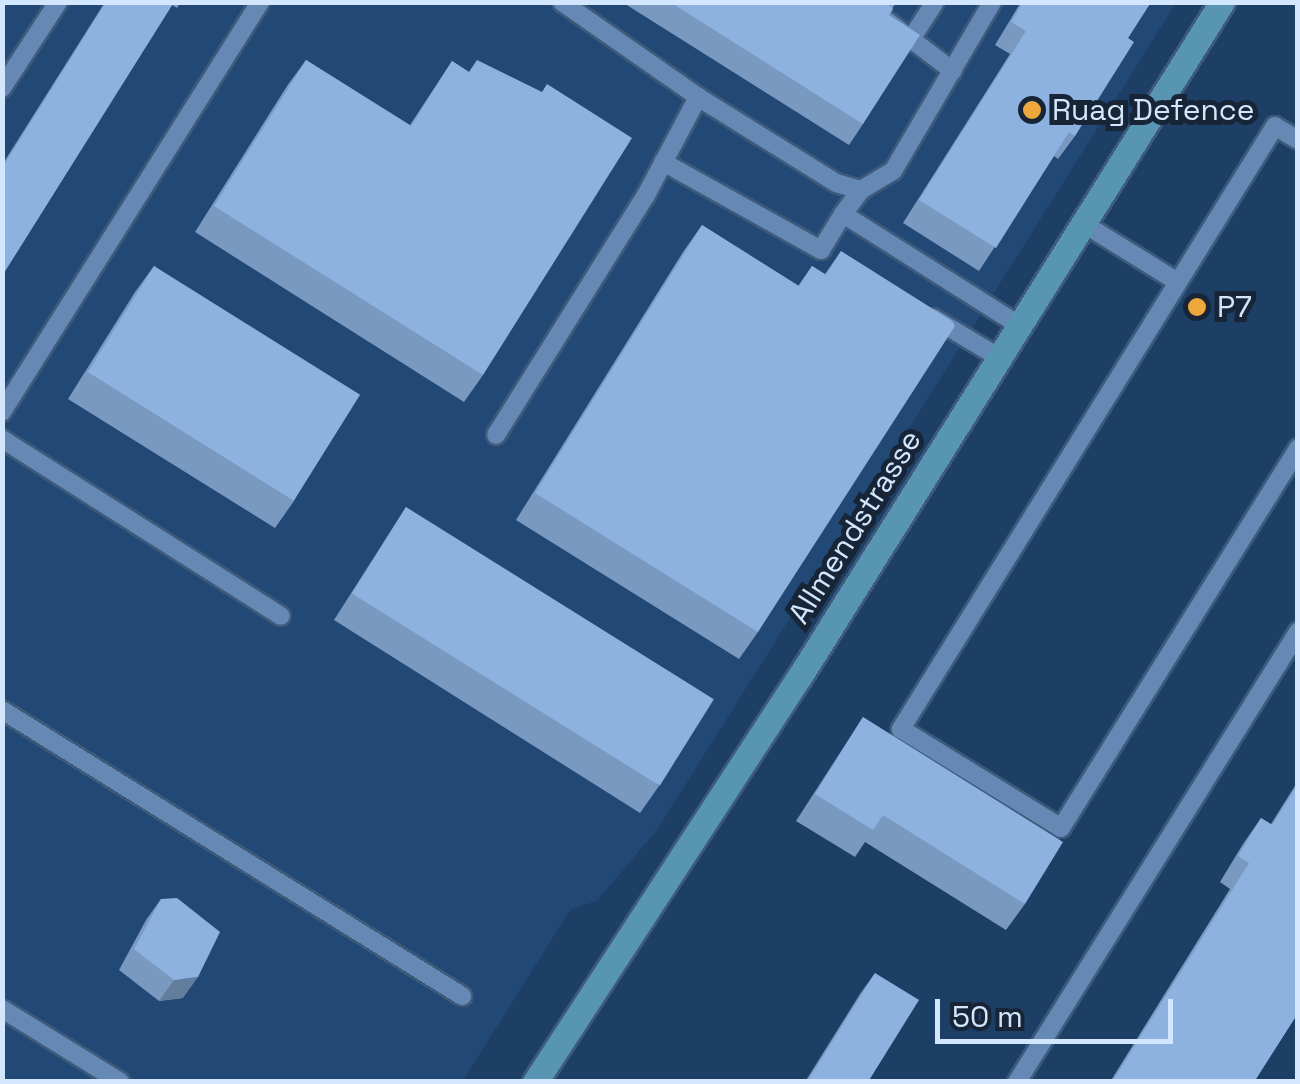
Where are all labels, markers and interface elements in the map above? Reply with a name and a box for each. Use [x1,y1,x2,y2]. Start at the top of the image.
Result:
place label: Ruag Defence [1052,92,1255,128]
marker: Ruag Defence [1021,99,1043,121]
place label: P7 [1217,289,1252,325]
marker: P7 [1186,296,1208,318]
street label: Allmendstrasse [781,424,929,630]
scale bar [940,979,1178,1041]
text: 50 m [952,997,1023,1036]

